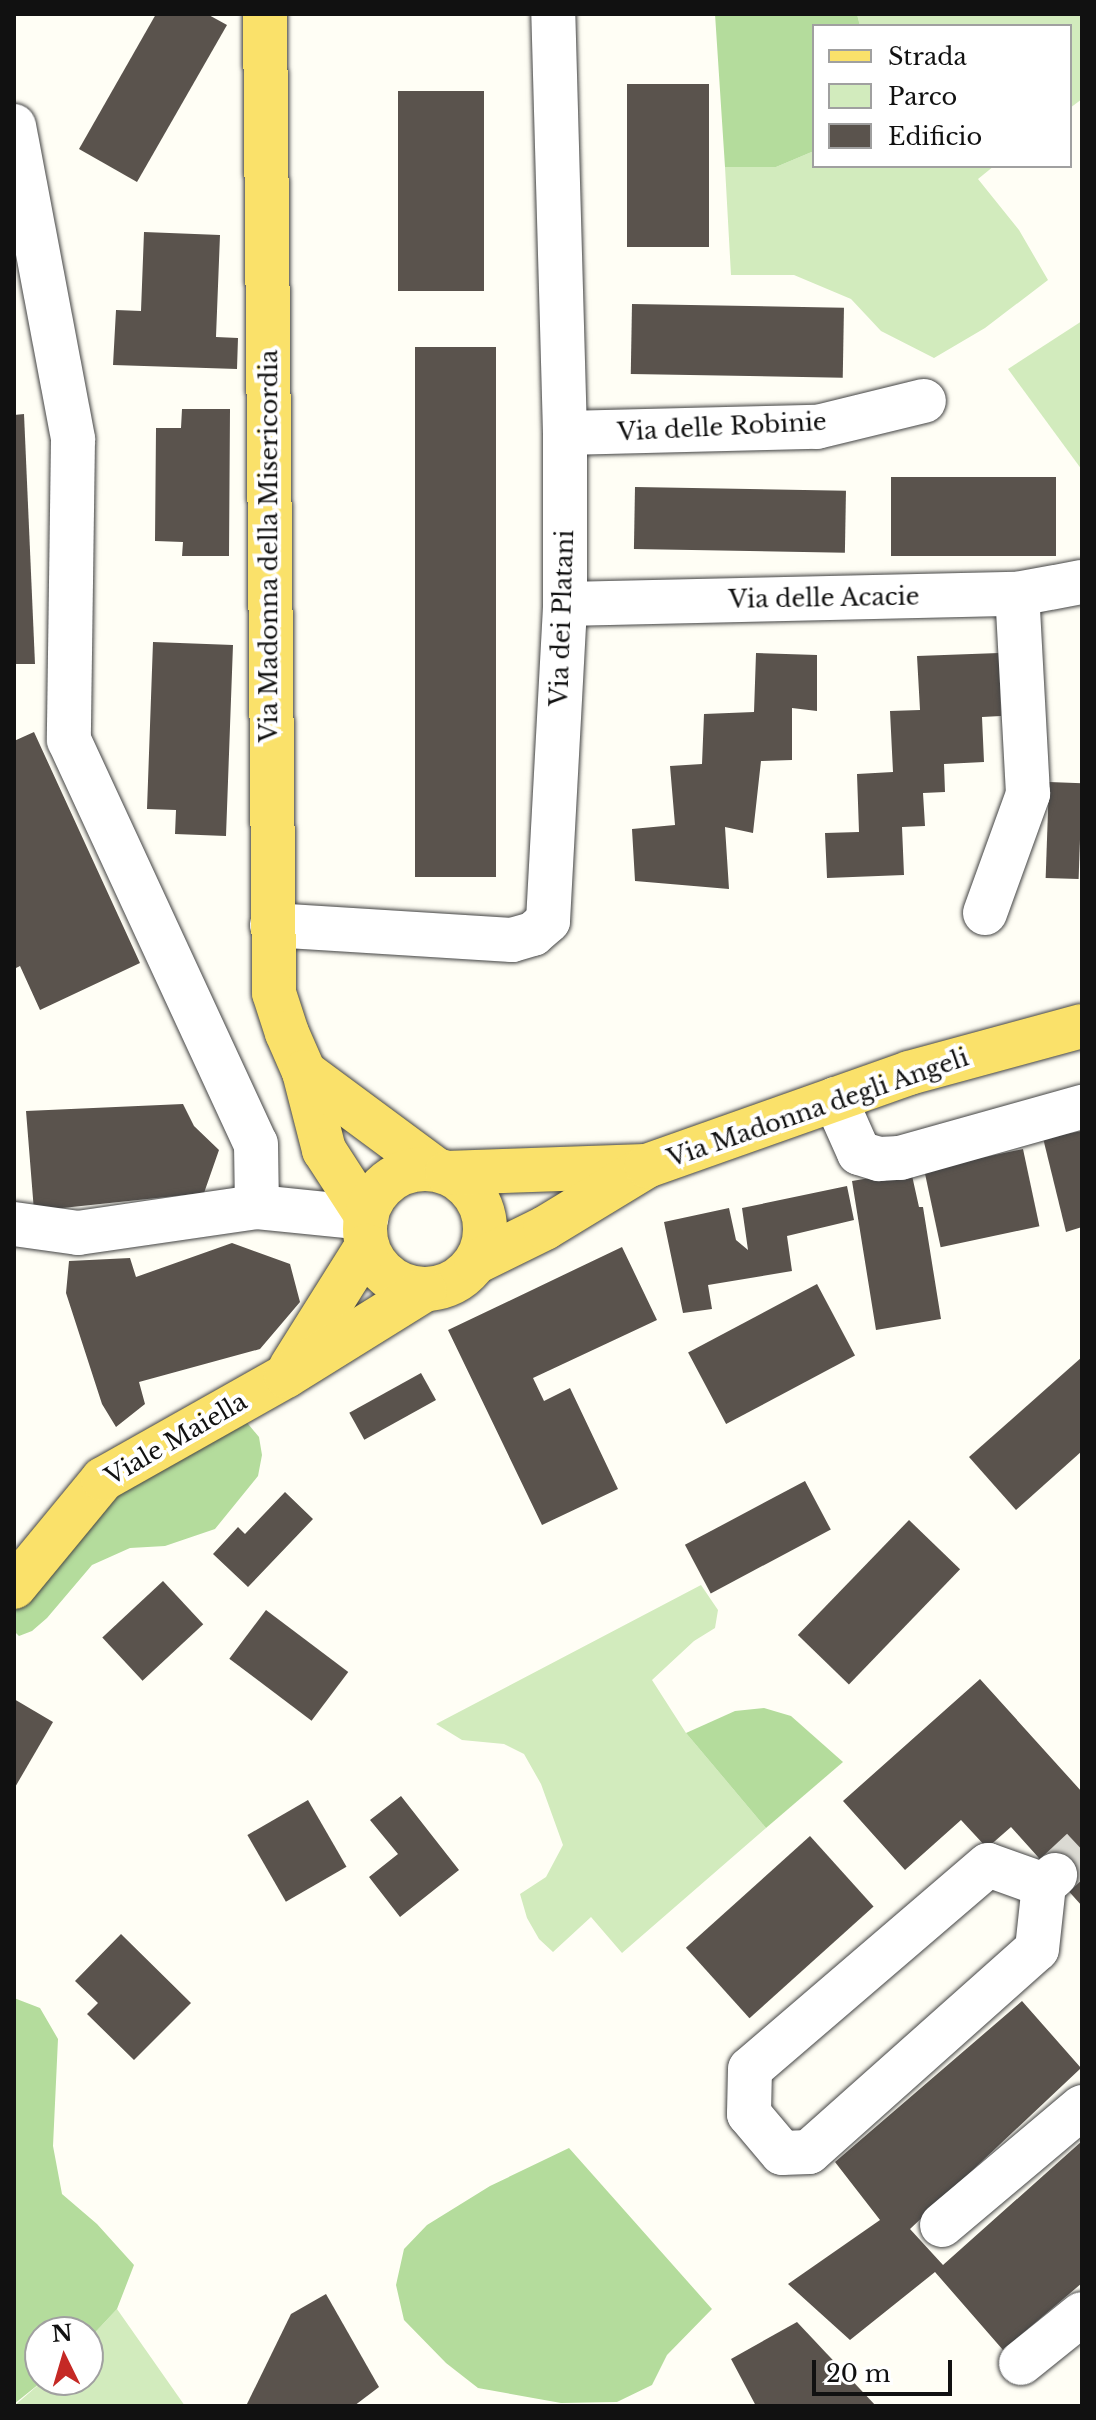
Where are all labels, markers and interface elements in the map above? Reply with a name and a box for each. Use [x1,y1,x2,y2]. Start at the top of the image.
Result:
legend [812,24,1072,168]
text: Strada [888,42,967,71]
text: Parco [888,82,957,111]
text: Edificio [888,122,982,151]
street label: Via Madonna della Misericordia [255,349,283,743]
street label: Via delle Robinie [616,407,828,447]
street label: Via dei Platani [545,529,579,707]
street label: Via delle Acacie [728,582,920,614]
street label: Via Madonna degli Angeli [663,1043,973,1173]
street label: Viale Maiella [100,1387,252,1491]
north arrow [24,2316,104,2396]
text: N [51,2319,74,2348]
scale bar [816,2344,956,2394]
text: 20 m [826,2359,891,2388]

